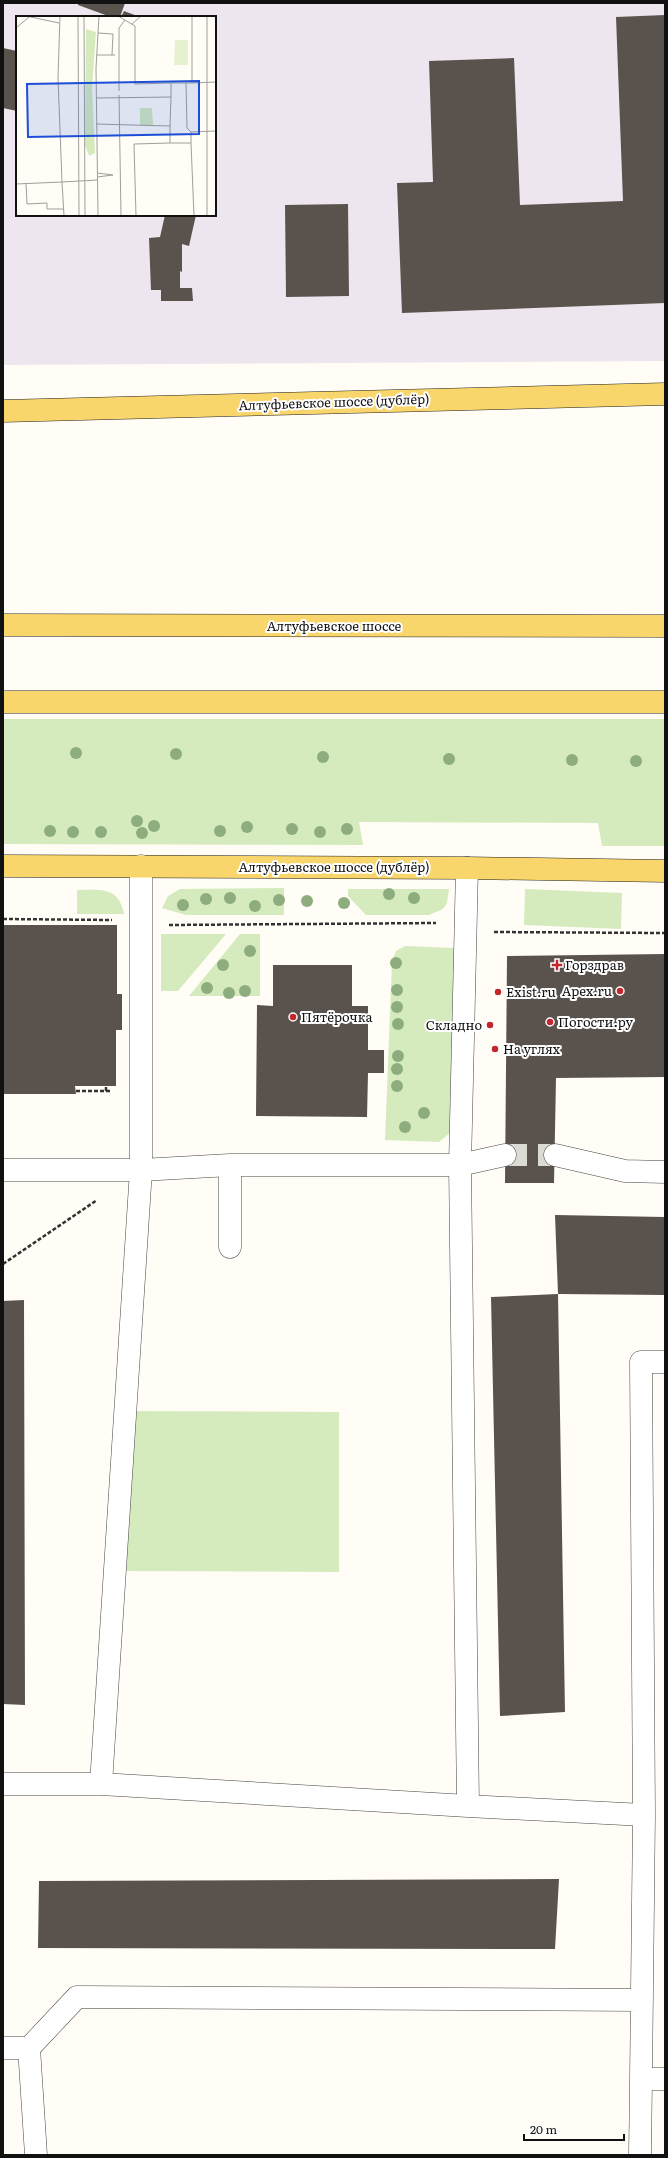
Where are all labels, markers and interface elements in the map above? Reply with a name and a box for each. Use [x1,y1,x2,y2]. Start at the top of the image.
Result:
inset map [16,16,216,216]
street label: Алтуфьевское шоссе (дублёр) [238,389,430,414]
street label: Алтуфьевское шоссе [267,616,402,635]
street label: Алтуфьевское шоссе (дублёр) [238,857,430,876]
place label: Горздрав [565,955,624,974]
marker: Горздрав [552,960,562,970]
place label: Apex.ru [562,981,612,1000]
place label: Exist.ru [506,982,556,1001]
marker: Apex.ru [615,986,625,996]
marker: Exist.ru [493,987,503,997]
place label: Пятёрочка [301,1007,373,1026]
marker: Пятёрочка [288,1012,298,1022]
place label: Погости.ру [558,1012,634,1031]
place label: Складно [426,1015,482,1034]
marker: Погости.ру [545,1017,555,1027]
marker: Складно [485,1020,495,1030]
place label: На углях [503,1039,561,1058]
marker: На углях [490,1044,500,1054]
scale bar [524,2116,624,2142]
text: 20 m [530,2120,557,2138]

